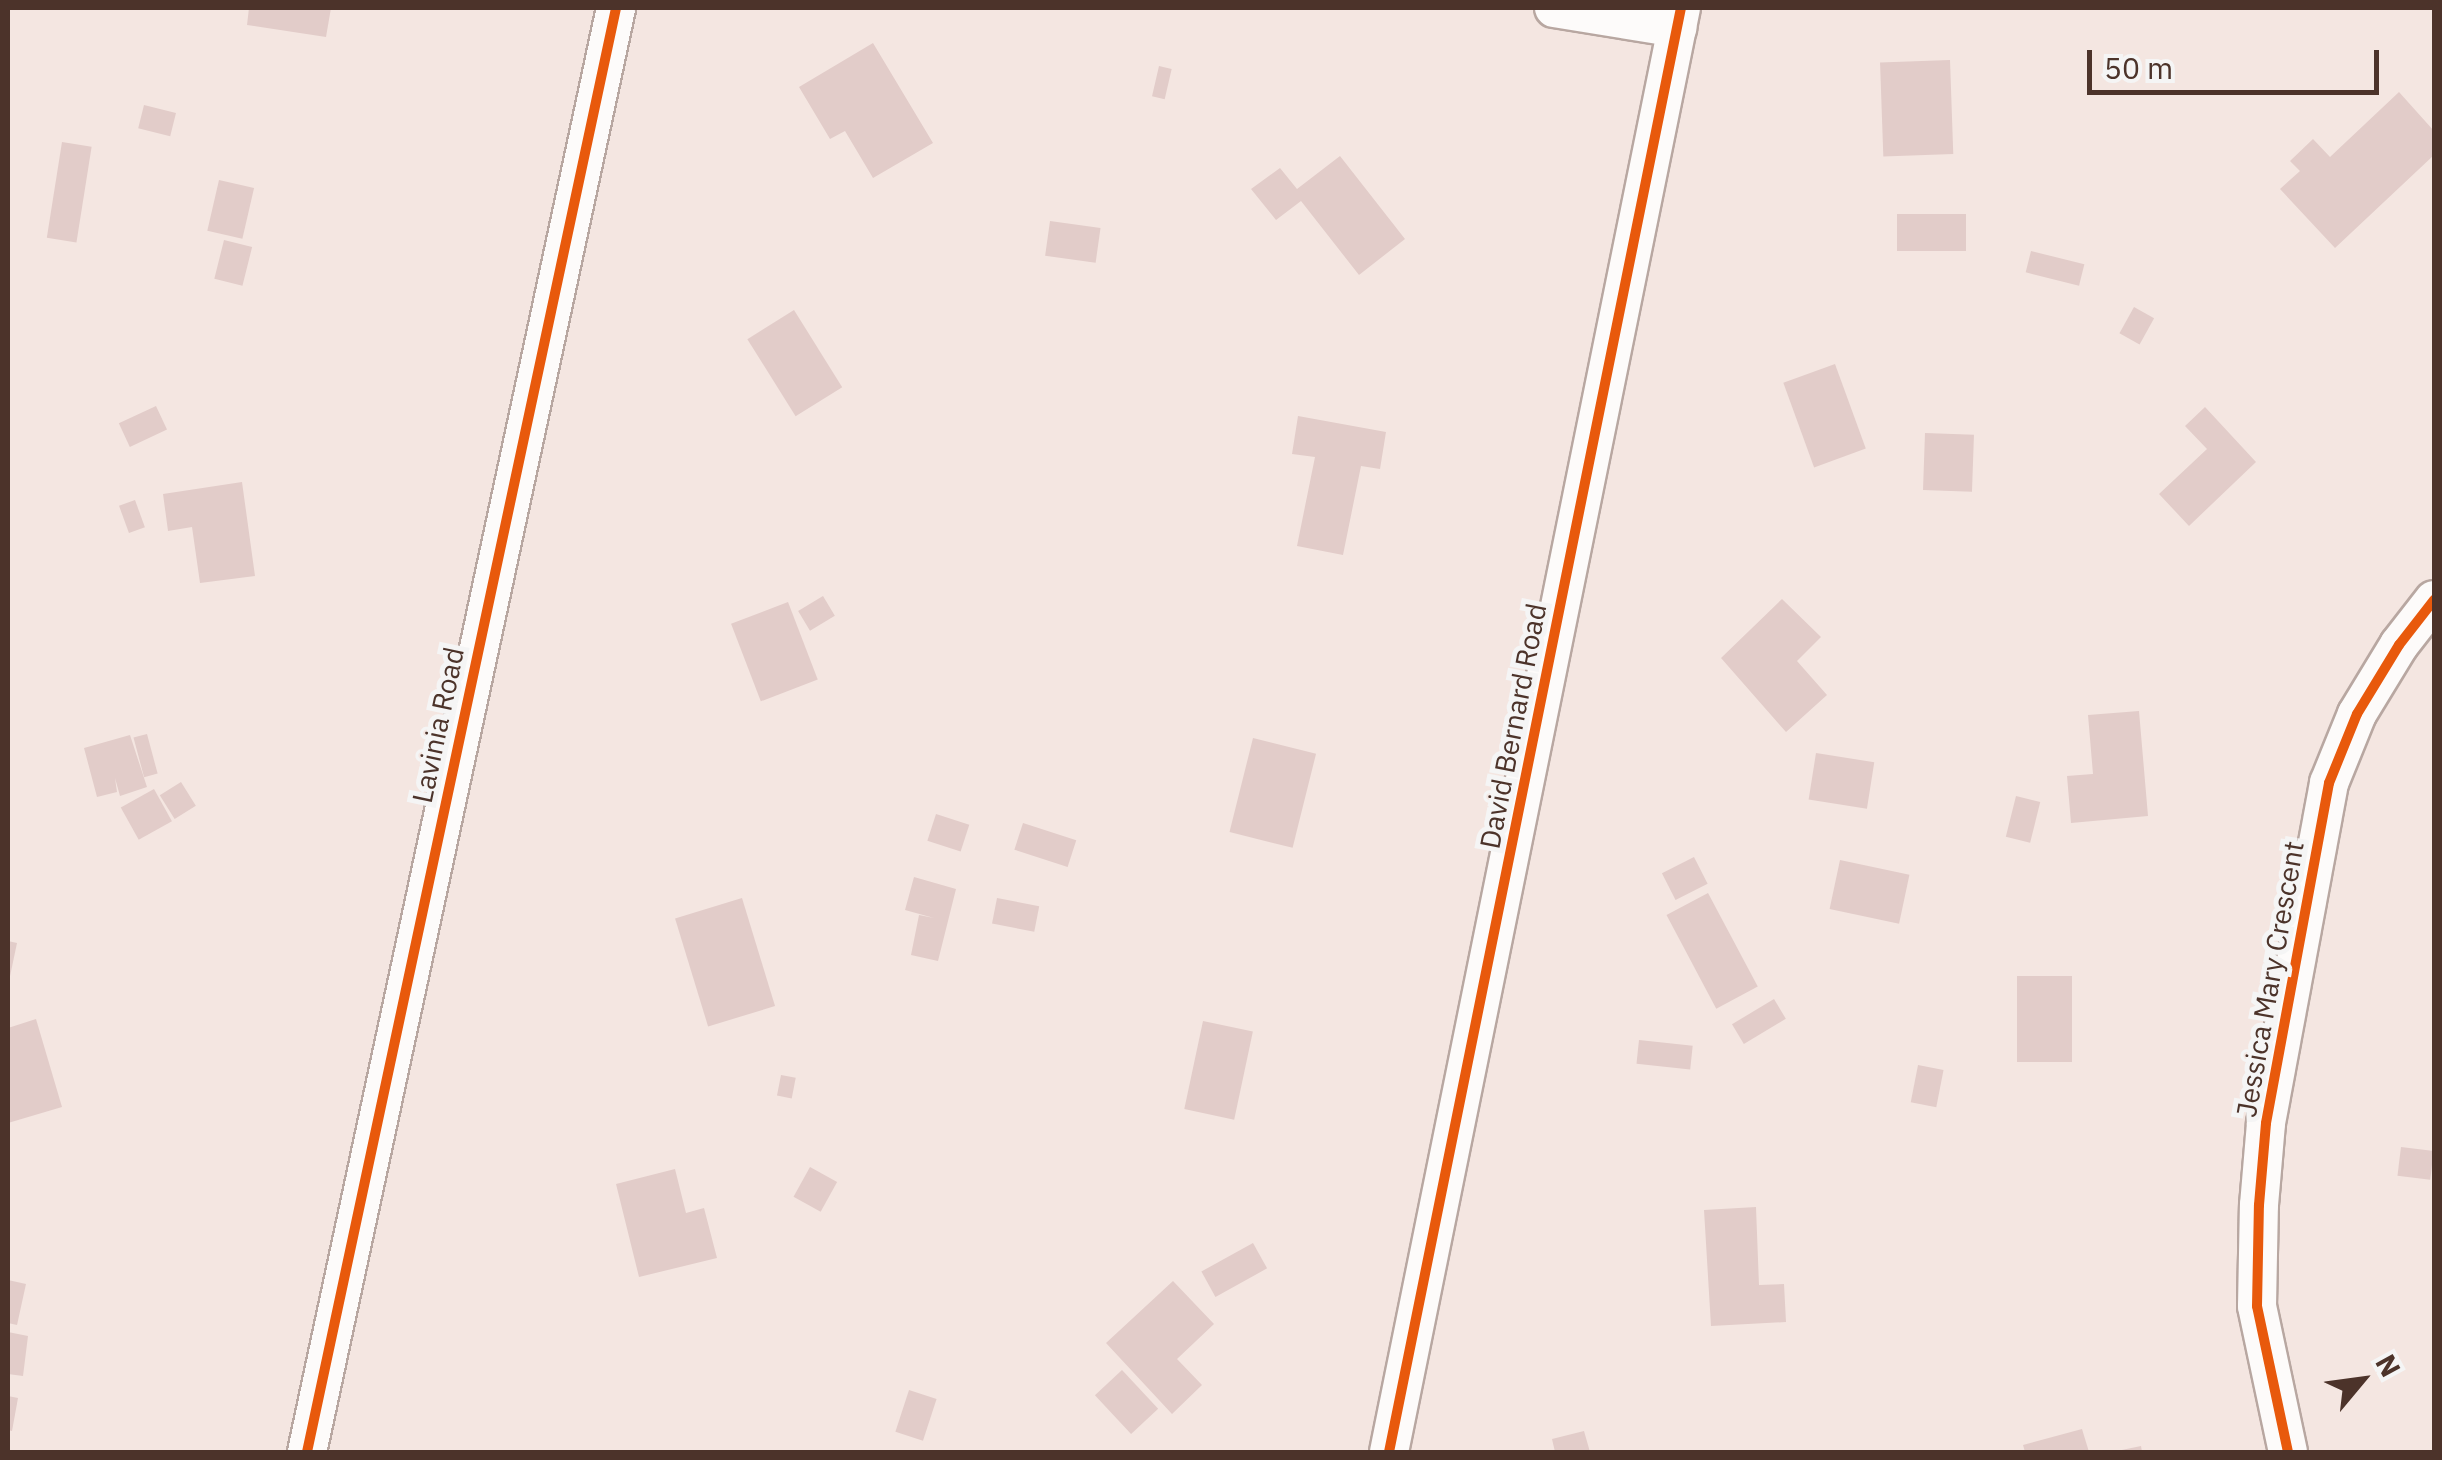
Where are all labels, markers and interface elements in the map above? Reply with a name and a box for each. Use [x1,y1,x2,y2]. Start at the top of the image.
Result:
scale bar [2092,30,2384,92]
text: 50 m [2104,48,2173,87]
street label: David Bernard Road [1473,600,1553,852]
street label: Lavinia Road [405,644,471,806]
street label: Jessica Mary Crescent [2229,838,2311,1120]
north arrow [2312,1330,2412,1430]
text: N [2368,1347,2410,1383]

